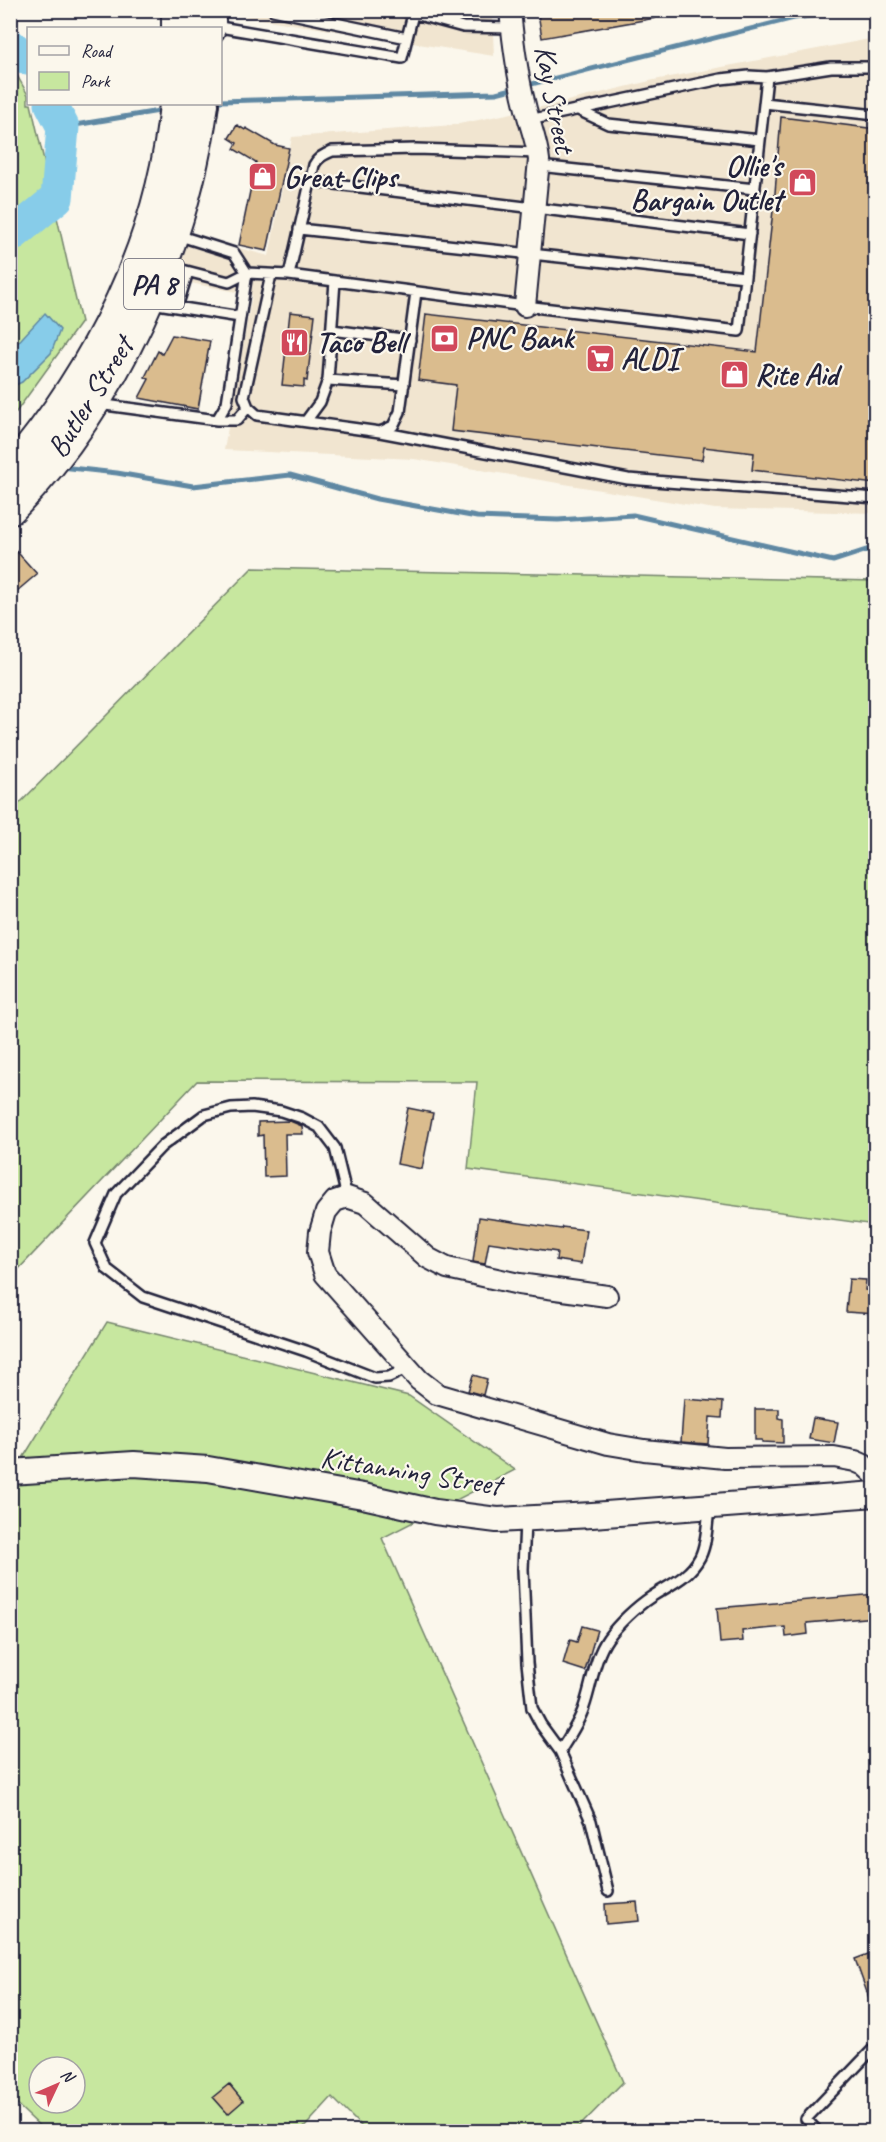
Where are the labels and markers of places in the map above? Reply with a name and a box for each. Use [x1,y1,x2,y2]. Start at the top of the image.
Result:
place label: Ollie's Bargain Outlet [631,147,787,219]
place label: Great Clips [284,158,400,196]
shop icon: Great Clips [247,161,279,193]
shop icon: Ollie's Bargain Outlet [787,167,819,199]
place label: PNC Bank [466,319,576,357]
bank icon: PNC Bank [429,322,461,354]
place label: Taco Bell [316,323,411,361]
restaurant icon: Taco Bell [279,326,311,358]
place label: ALDI [621,340,684,378]
supermarket icon: ALDI [584,343,616,375]
place label: Rite Aid [755,356,843,394]
shop icon: Rite Aid [718,359,750,391]

